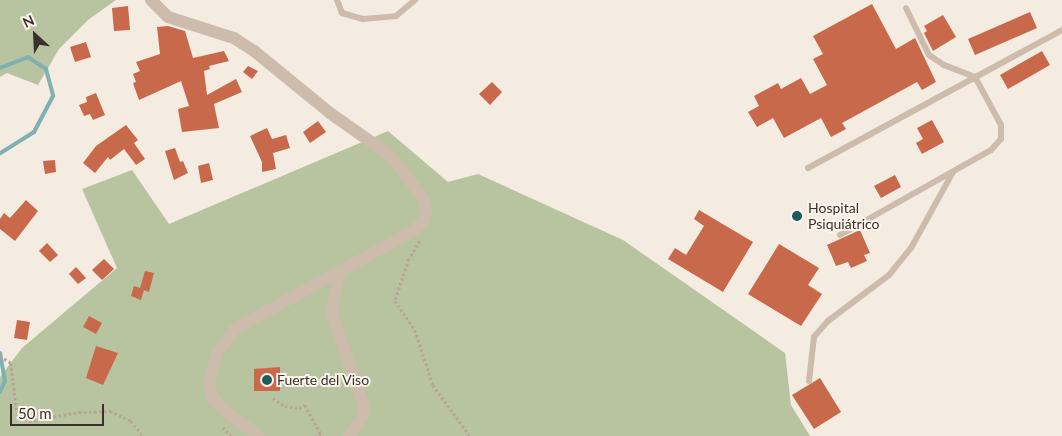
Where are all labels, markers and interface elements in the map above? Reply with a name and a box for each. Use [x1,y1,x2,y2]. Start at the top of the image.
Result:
north arrow [10,10,60,60]
text: N [20,11,37,31]
place label: Hospital Psiquiátrico [808,200,879,232]
marker: Hospital Psiquiátrico [790,209,804,223]
place label: Fuerte del Viso [277,372,370,388]
marker: Fuerte del Viso [261,374,273,386]
scale bar [12,394,106,426]
text: 50 m [18,404,52,422]

